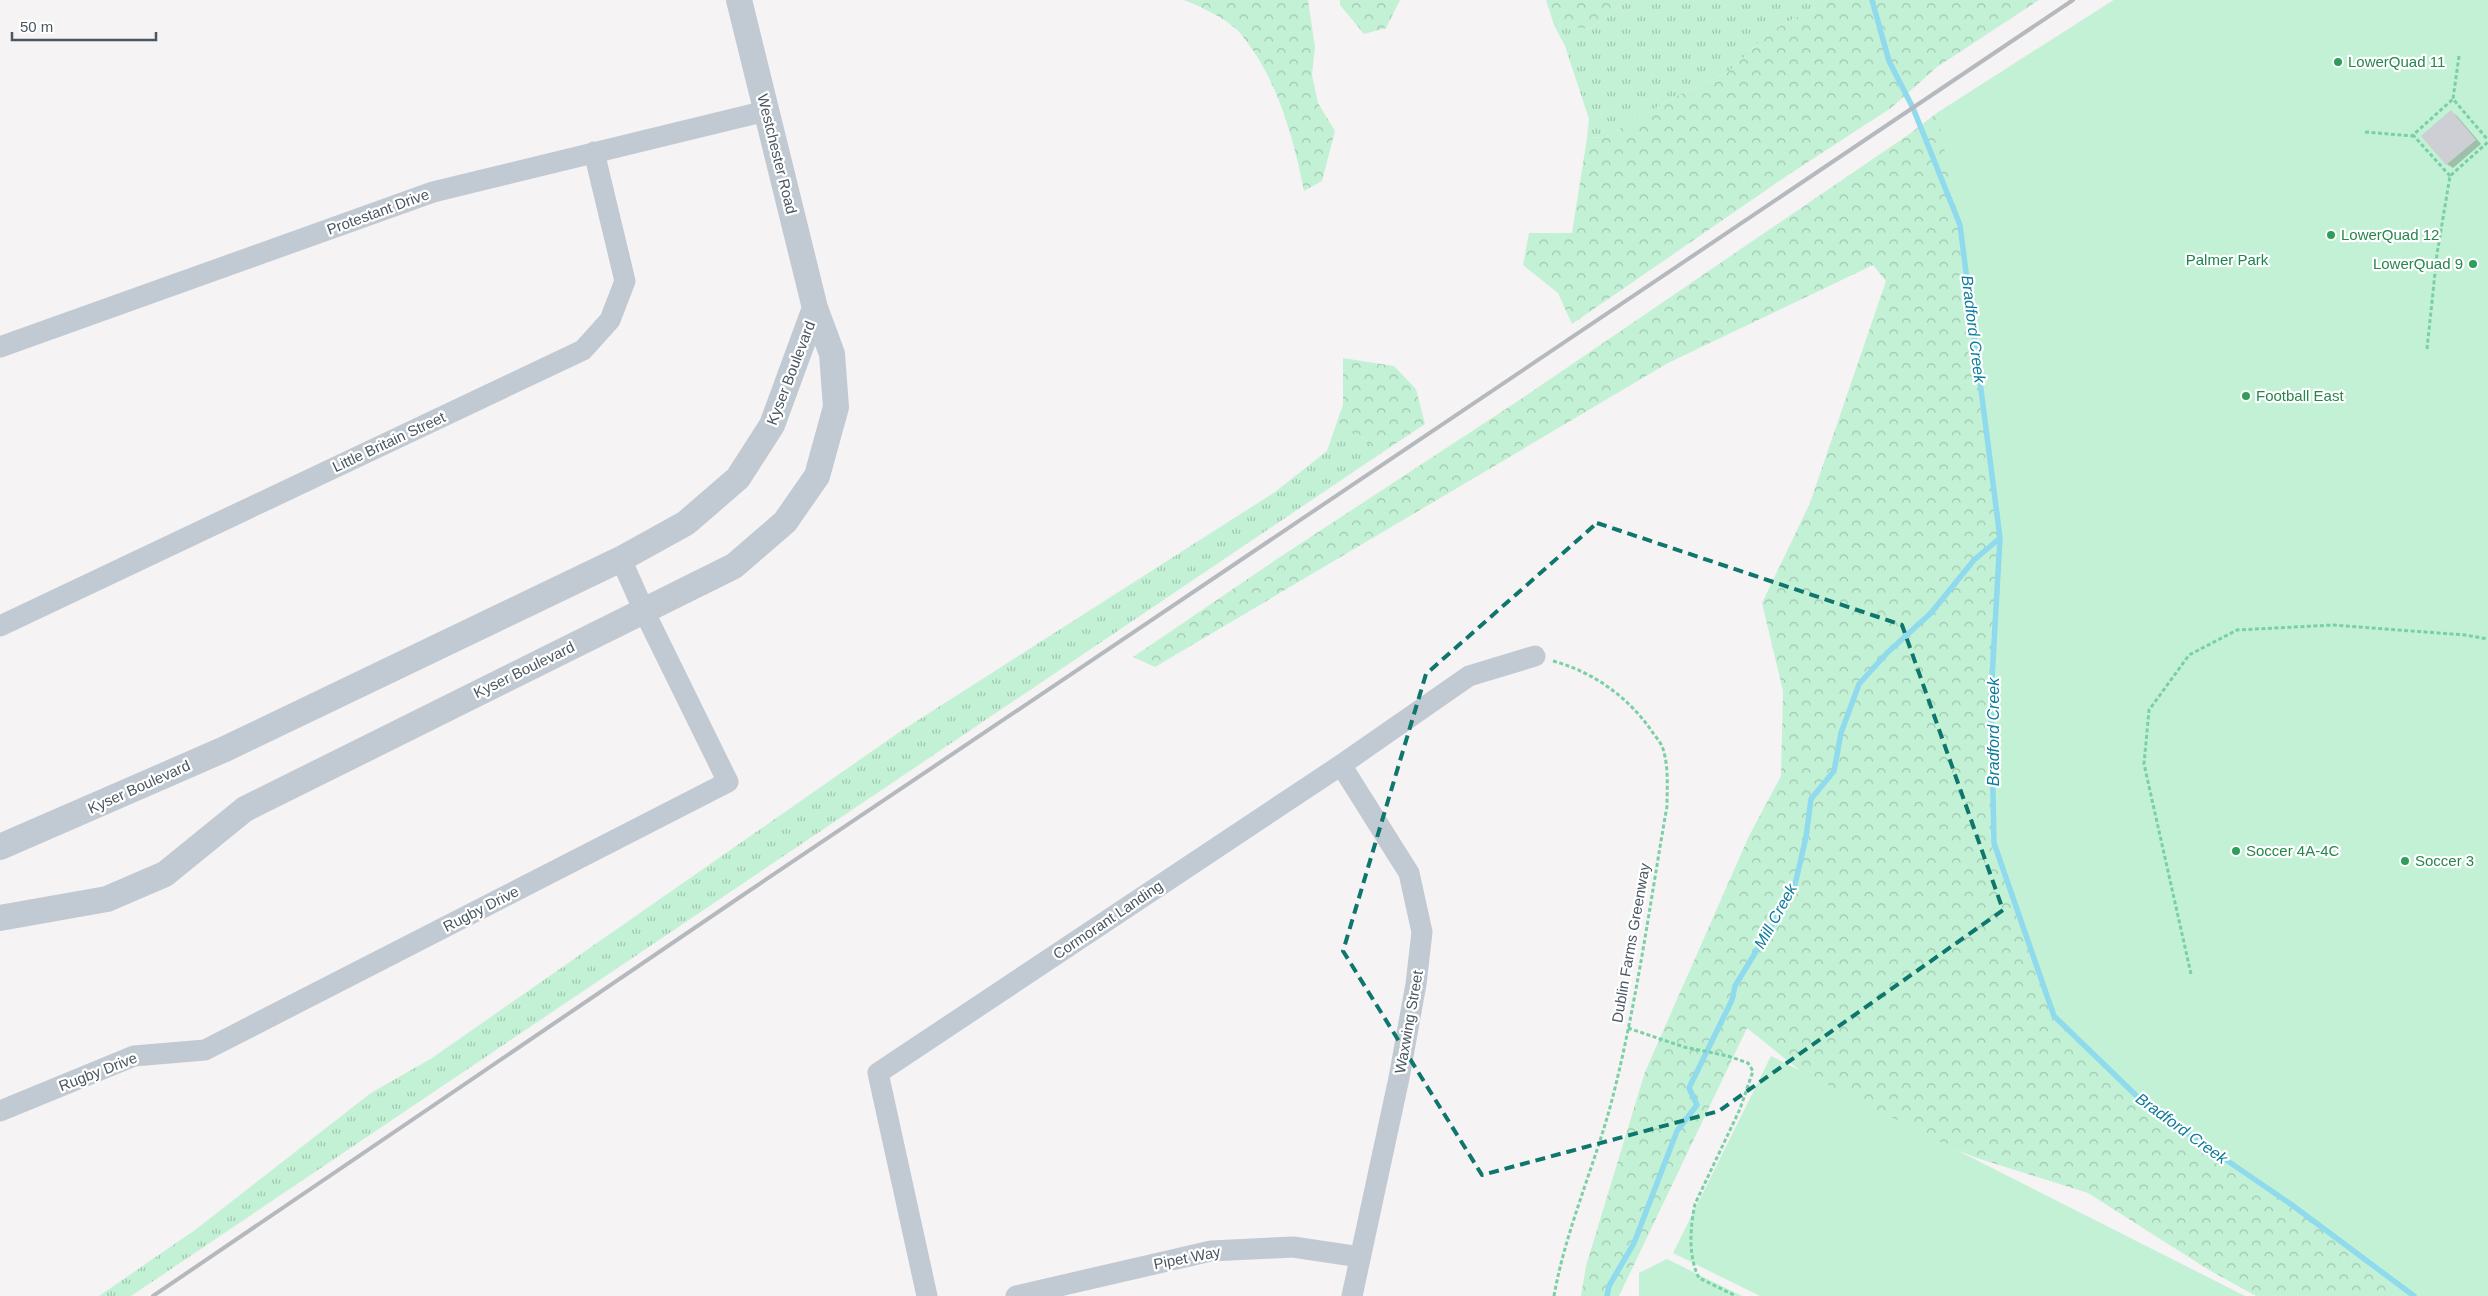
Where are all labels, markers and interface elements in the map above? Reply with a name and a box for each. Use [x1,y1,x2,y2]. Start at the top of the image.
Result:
scale bar [12,10,156,42]
text: 50 m [20,18,53,35]
place label: LowerQuad 11 [2348,53,2445,70]
marker: LowerQuad 11 [2332,56,2344,68]
street label: Westchester Road [754,92,801,216]
street label: Protestant Drive [324,185,431,238]
place label: LowerQuad 12 [2341,226,2439,243]
marker: LowerQuad 12 [2325,229,2337,241]
park label: Palmer Park [2186,251,2269,268]
place label: LowerQuad 9 [2373,255,2463,272]
marker: LowerQuad 9 [2467,258,2479,270]
water label: Bradford Creek [1958,274,1989,385]
street label: Kyser Boulevard [763,318,818,427]
place label: Football East [2256,387,2344,404]
marker: Football East [2240,390,2252,402]
street label: Little Britain Street [330,408,449,475]
street label: Kyser Boulevard [471,638,577,701]
water label: Bradford Creek [1985,677,2002,786]
street label: Kyser Boulevard [85,756,193,817]
place label: Soccer 4A-4C [2246,842,2340,859]
marker: Soccer 4A-4C [2230,845,2242,857]
place label: Soccer 3 [2415,852,2474,869]
marker: Soccer 3 [2399,855,2411,867]
street label: Dublin Farms Greenway [1608,861,1653,1024]
street label: Cormorant Landing [1050,877,1166,963]
water label: Mill Creek [1751,880,1801,951]
street label: Rugby Drive [440,882,521,935]
street label: Waxwing Street [1391,968,1426,1075]
street label: Rugby Drive [56,1049,139,1094]
water label: Bradford Creek [2133,1090,2231,1168]
street label: Pipet Way [1152,1243,1222,1272]

